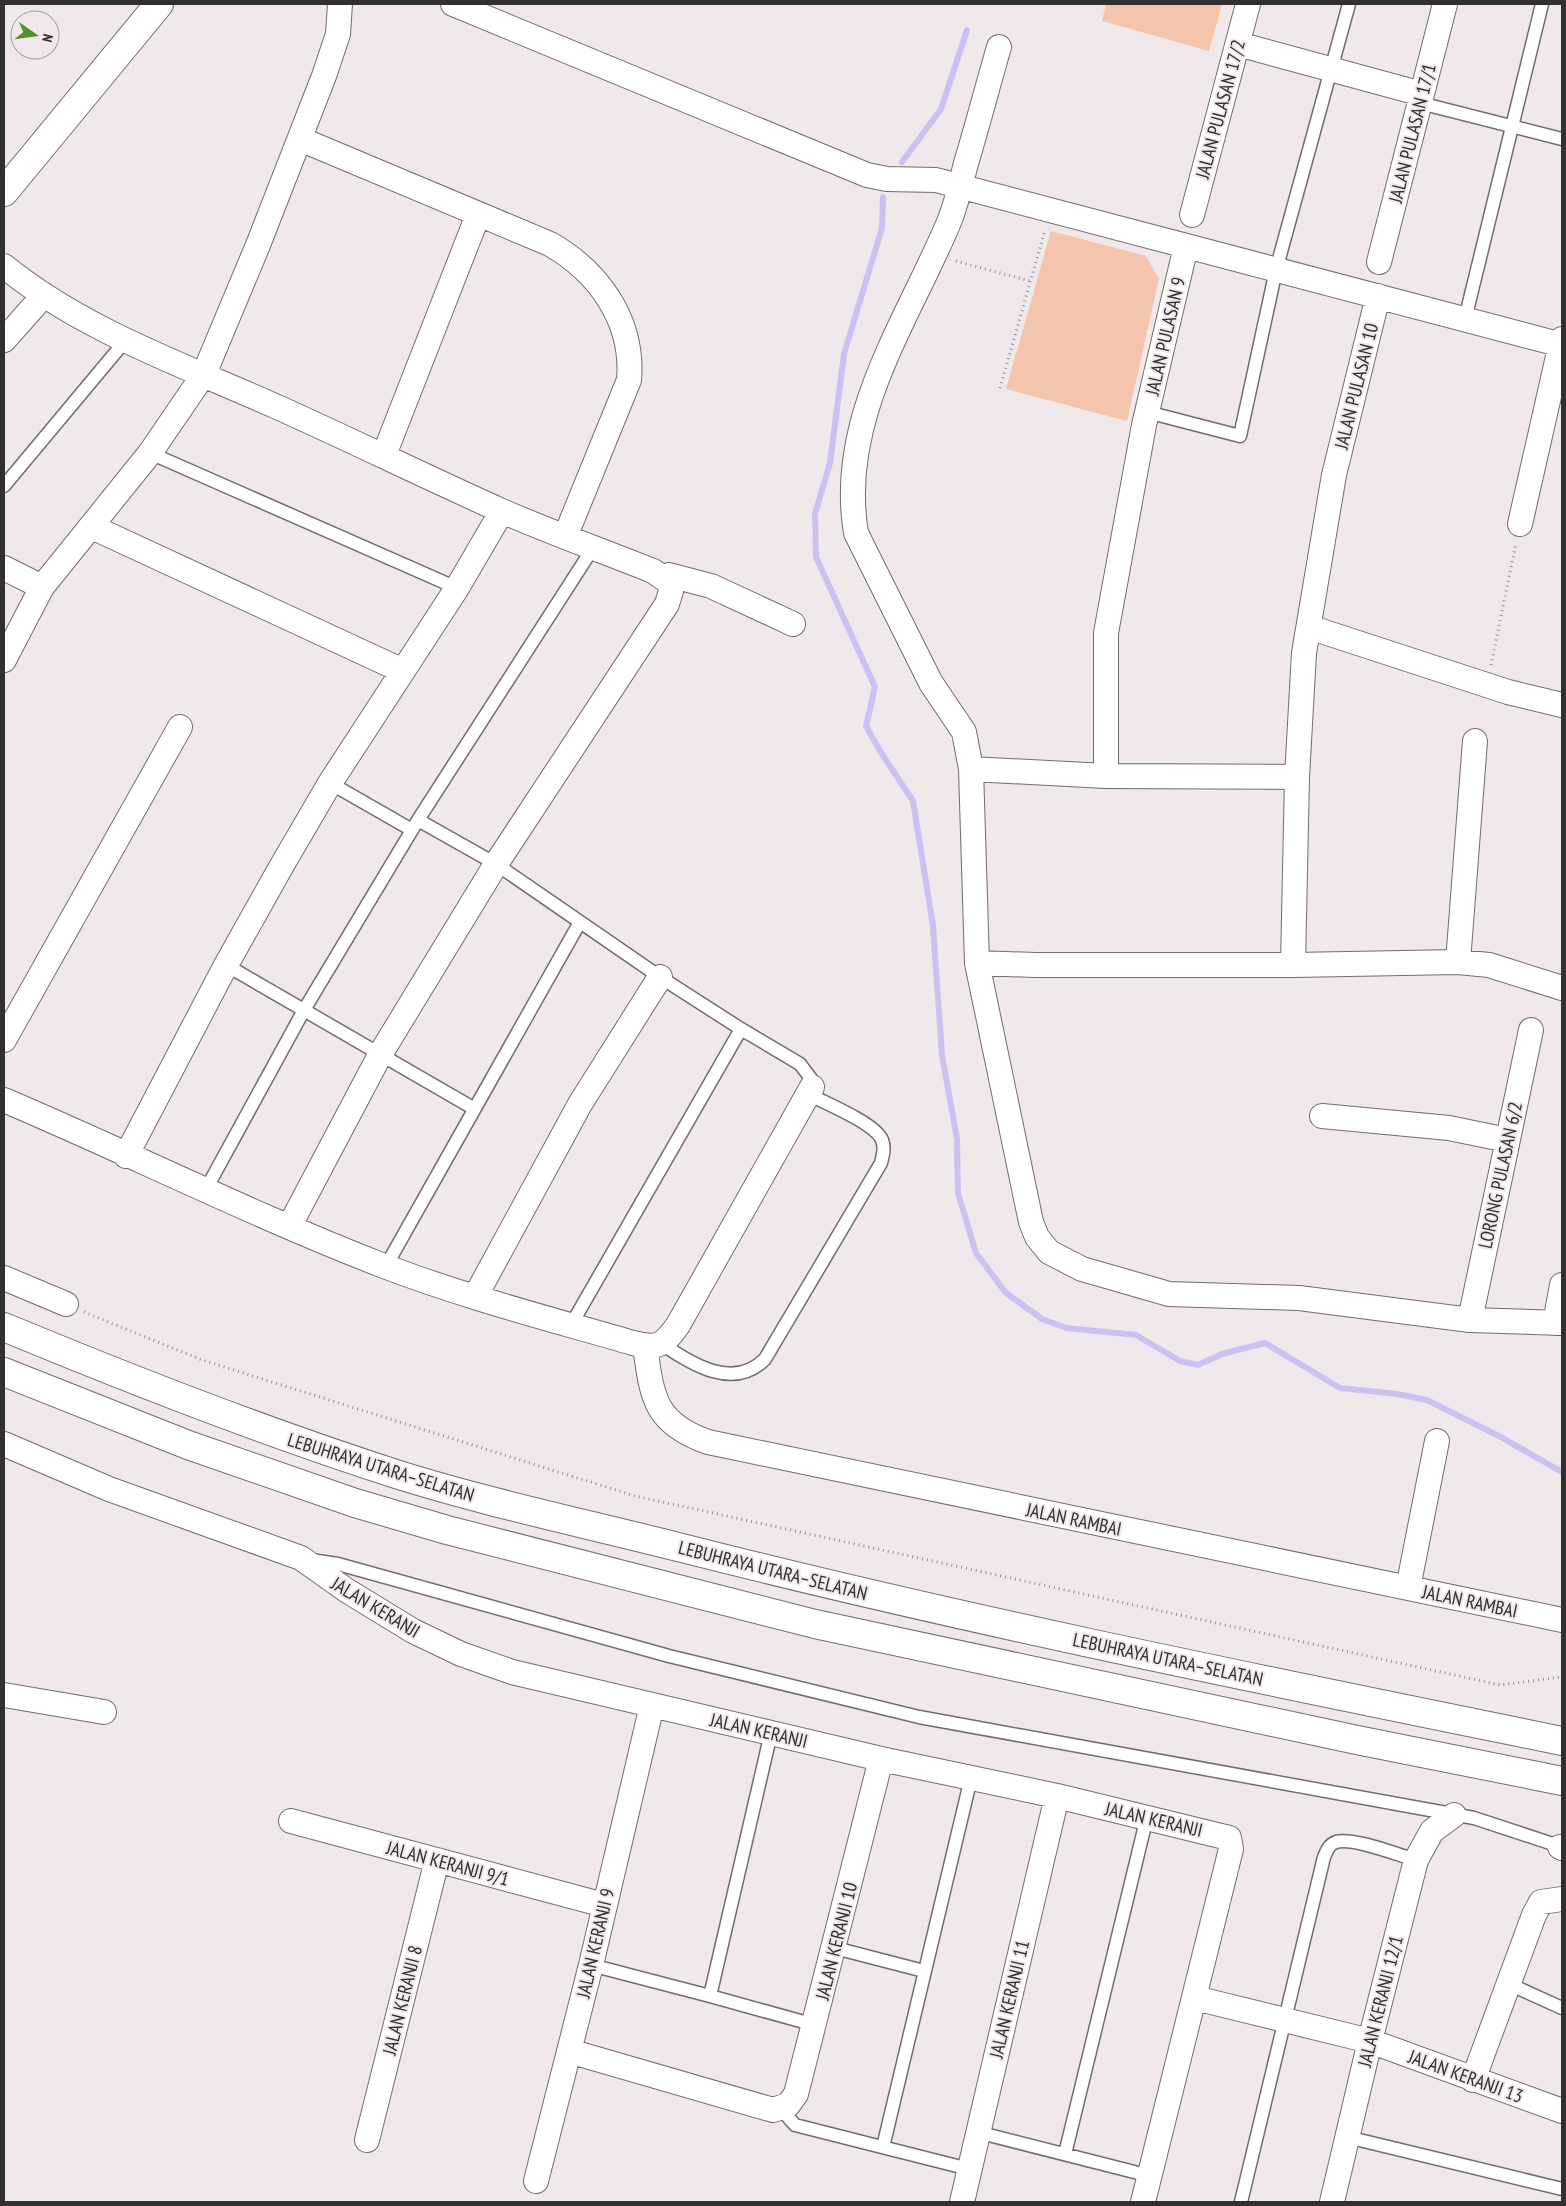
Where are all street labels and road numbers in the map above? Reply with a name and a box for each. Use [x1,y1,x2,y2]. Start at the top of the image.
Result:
street label: JALAN PULASAN 17/2 [1190,37,1250,182]
street label: JALAN PULASAN 17/1 [1383,61,1441,206]
street label: JALAN PULASAN 9 [1140,275,1190,398]
street label: JALAN PULASAN 10 [1329,321,1383,452]
street label: LORONG PULASAN 6/2 [1473,1099,1527,1251]
street label: LEBUHRAYA UTARA–SELATAN [285,1427,477,1507]
street label: JALAN RAMBAI [1023,1497,1124,1541]
street label: LEBUHRAYA UTARA–SELATAN [676,1535,870,1605]
street label: JALAN KERANJI [326,1571,425,1643]
street label: JALAN RAMBAI [1419,1579,1520,1623]
street label: LEBUHRAYA UTARA–SELATAN [1071,1627,1265,1691]
street label: JALAN KERANJI [707,1707,810,1753]
street label: JALAN KERANJI [1102,1796,1205,1842]
street label: JALAN KERANJI 9/1 [383,1835,512,1891]
street label: JALAN KERANJI 10 [810,1880,862,2003]
street label: JALAN KERANJI 9 [571,1886,619,2001]
street label: JALAN KERANJI 12/1 [1352,1933,1408,2070]
street label: JALAN KERANJI 11 [984,1938,1034,2061]
street label: JALAN KERANJI 8 [377,1943,427,2058]
street label: JALAN KERANJI 13 [1404,2044,1527,2108]

